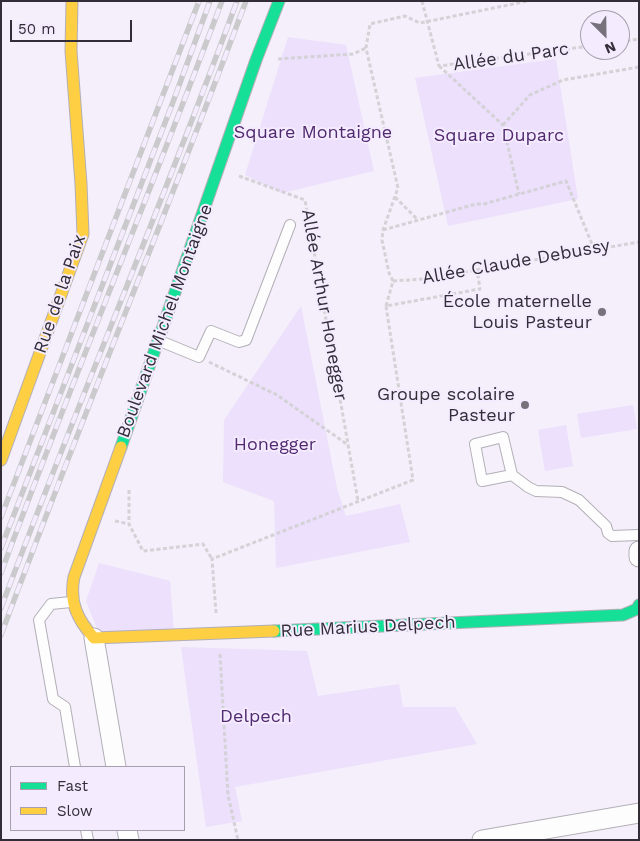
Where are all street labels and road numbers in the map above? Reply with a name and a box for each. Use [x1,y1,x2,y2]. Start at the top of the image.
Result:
street label: Allée du Parc [452,38,570,76]
street label: Boulevard Michel Montaigne [113,201,217,441]
street label: Allée Arthur Honegger [297,208,351,402]
street label: Rue de la Paix [30,232,90,356]
street label: Allée Claude Debussy [420,235,612,289]
street label: Rue Marius Delpech [280,612,456,642]

